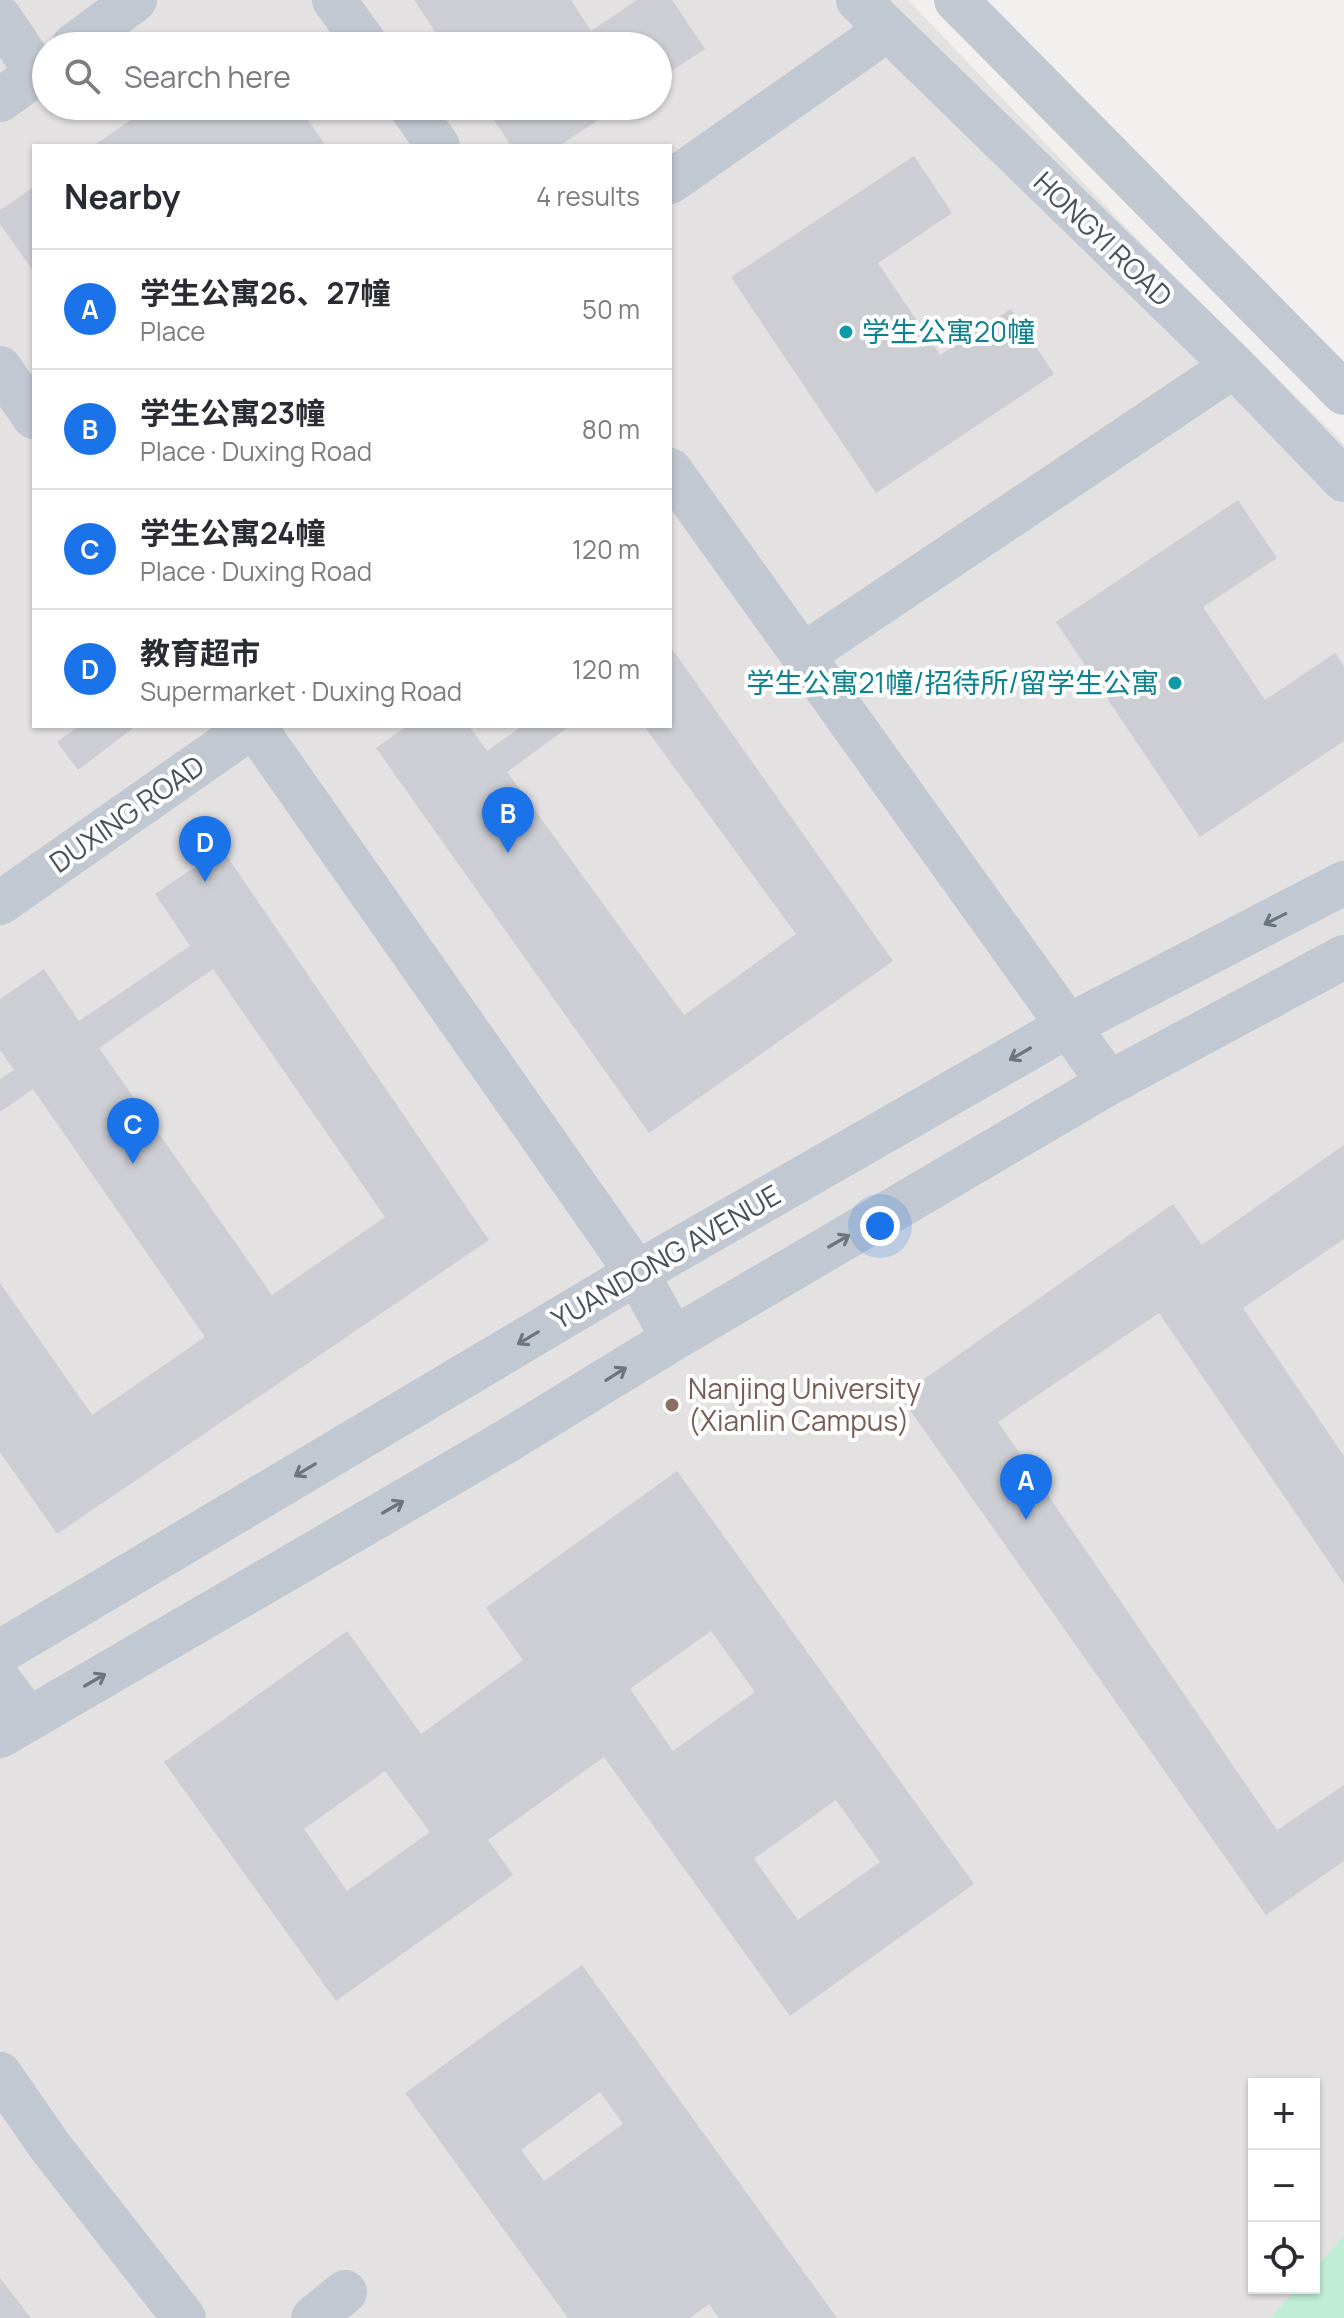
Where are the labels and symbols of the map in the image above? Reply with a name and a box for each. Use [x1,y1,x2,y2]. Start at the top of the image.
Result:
street label: HONGYI ROAD [1026,163,1181,314]
place label: 学生公寓20幢 [862,312,1035,350]
marker: 学生公寓20幢 [837,323,855,341]
place label: 学生公寓21幢/招待所/留学生公寓 [746,663,1159,701]
marker: 学生公寓21幢/招待所/留学生公寓 [1166,674,1184,692]
street label: DUXING ROAD [43,749,211,879]
pin: B [482,787,534,853]
pin: D [179,816,231,882]
one-way arrow [1263,912,1287,928]
one-way arrow [1009,1046,1032,1062]
pin: C [107,1098,159,1164]
street label: YUANDONG AVENUE [544,1175,787,1337]
your location [860,1206,900,1246]
one-way arrow [827,1233,851,1248]
one-way arrow [517,1330,540,1346]
one-way arrow [604,1365,627,1381]
place label: Nanjing University (Xianlin Campus) [688,1369,921,1439]
marker: Nanjing University (Xianlin Campus) [663,1396,681,1414]
pin: A [1000,1454,1052,1520]
one-way arrow [294,1463,317,1479]
one-way arrow [381,1499,404,1515]
one-way arrow [83,1672,106,1688]

